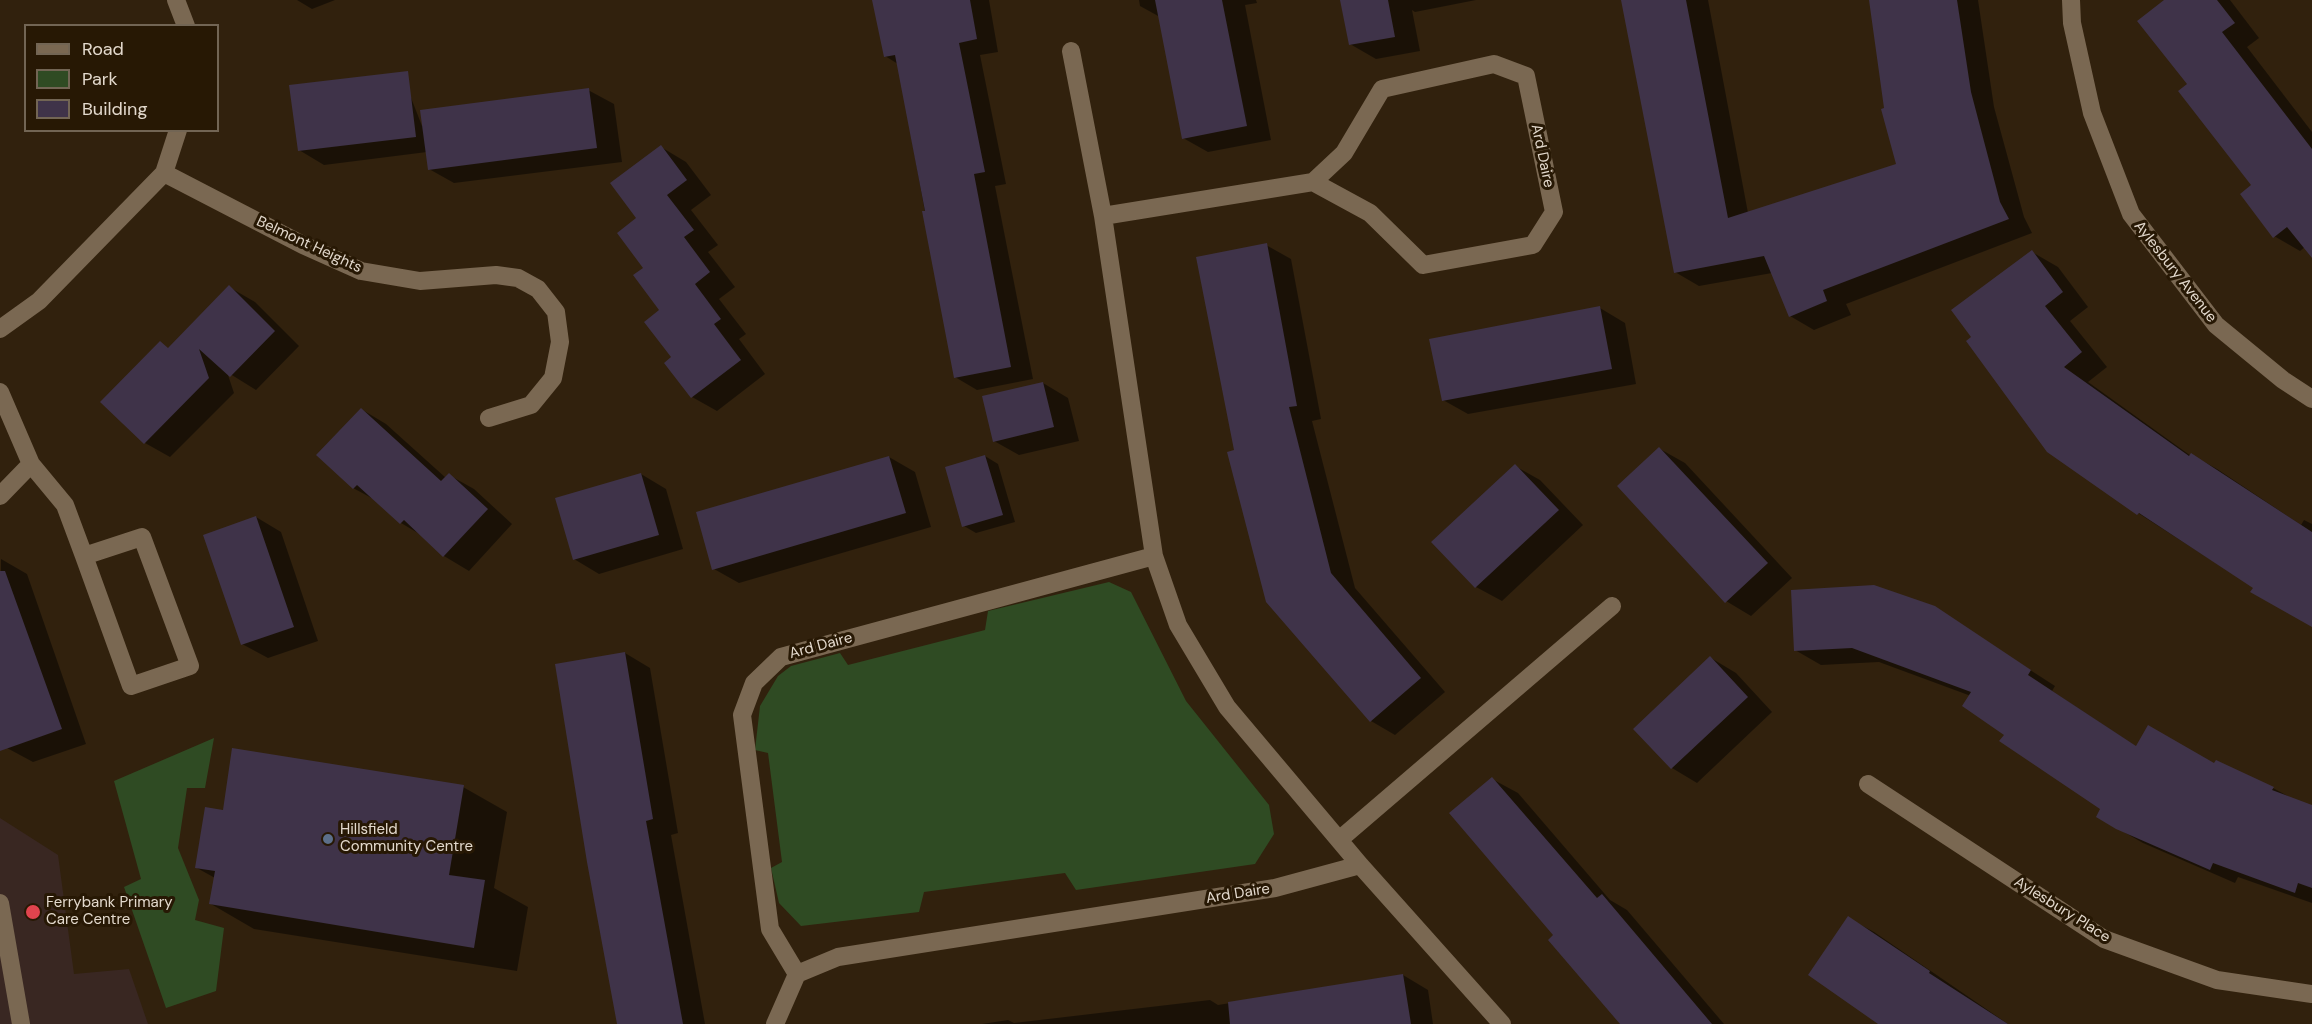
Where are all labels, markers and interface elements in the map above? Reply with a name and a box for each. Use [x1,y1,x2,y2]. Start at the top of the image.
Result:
legend [24,24,219,132]
text: Road [82,37,124,61]
text: Park [82,67,118,91]
text: Building [82,97,147,121]
street label: Ard Daire [1526,123,1558,189]
street label: Belmont Heights [253,213,365,277]
street label: Aylesbury Avenue [2130,218,2220,326]
street label: Ard Daire [788,629,854,663]
place label: Hillsfield Community Centre [340,821,473,856]
marker: Hillsfield Community Centre [321,832,335,846]
street label: Aylesbury Place [2011,873,2113,947]
street label: Ard Daire [1205,880,1271,908]
place label: Ferrybank Primary Care Centre [46,894,173,929]
marker: Ferrybank Primary Care Centre [24,903,42,921]

